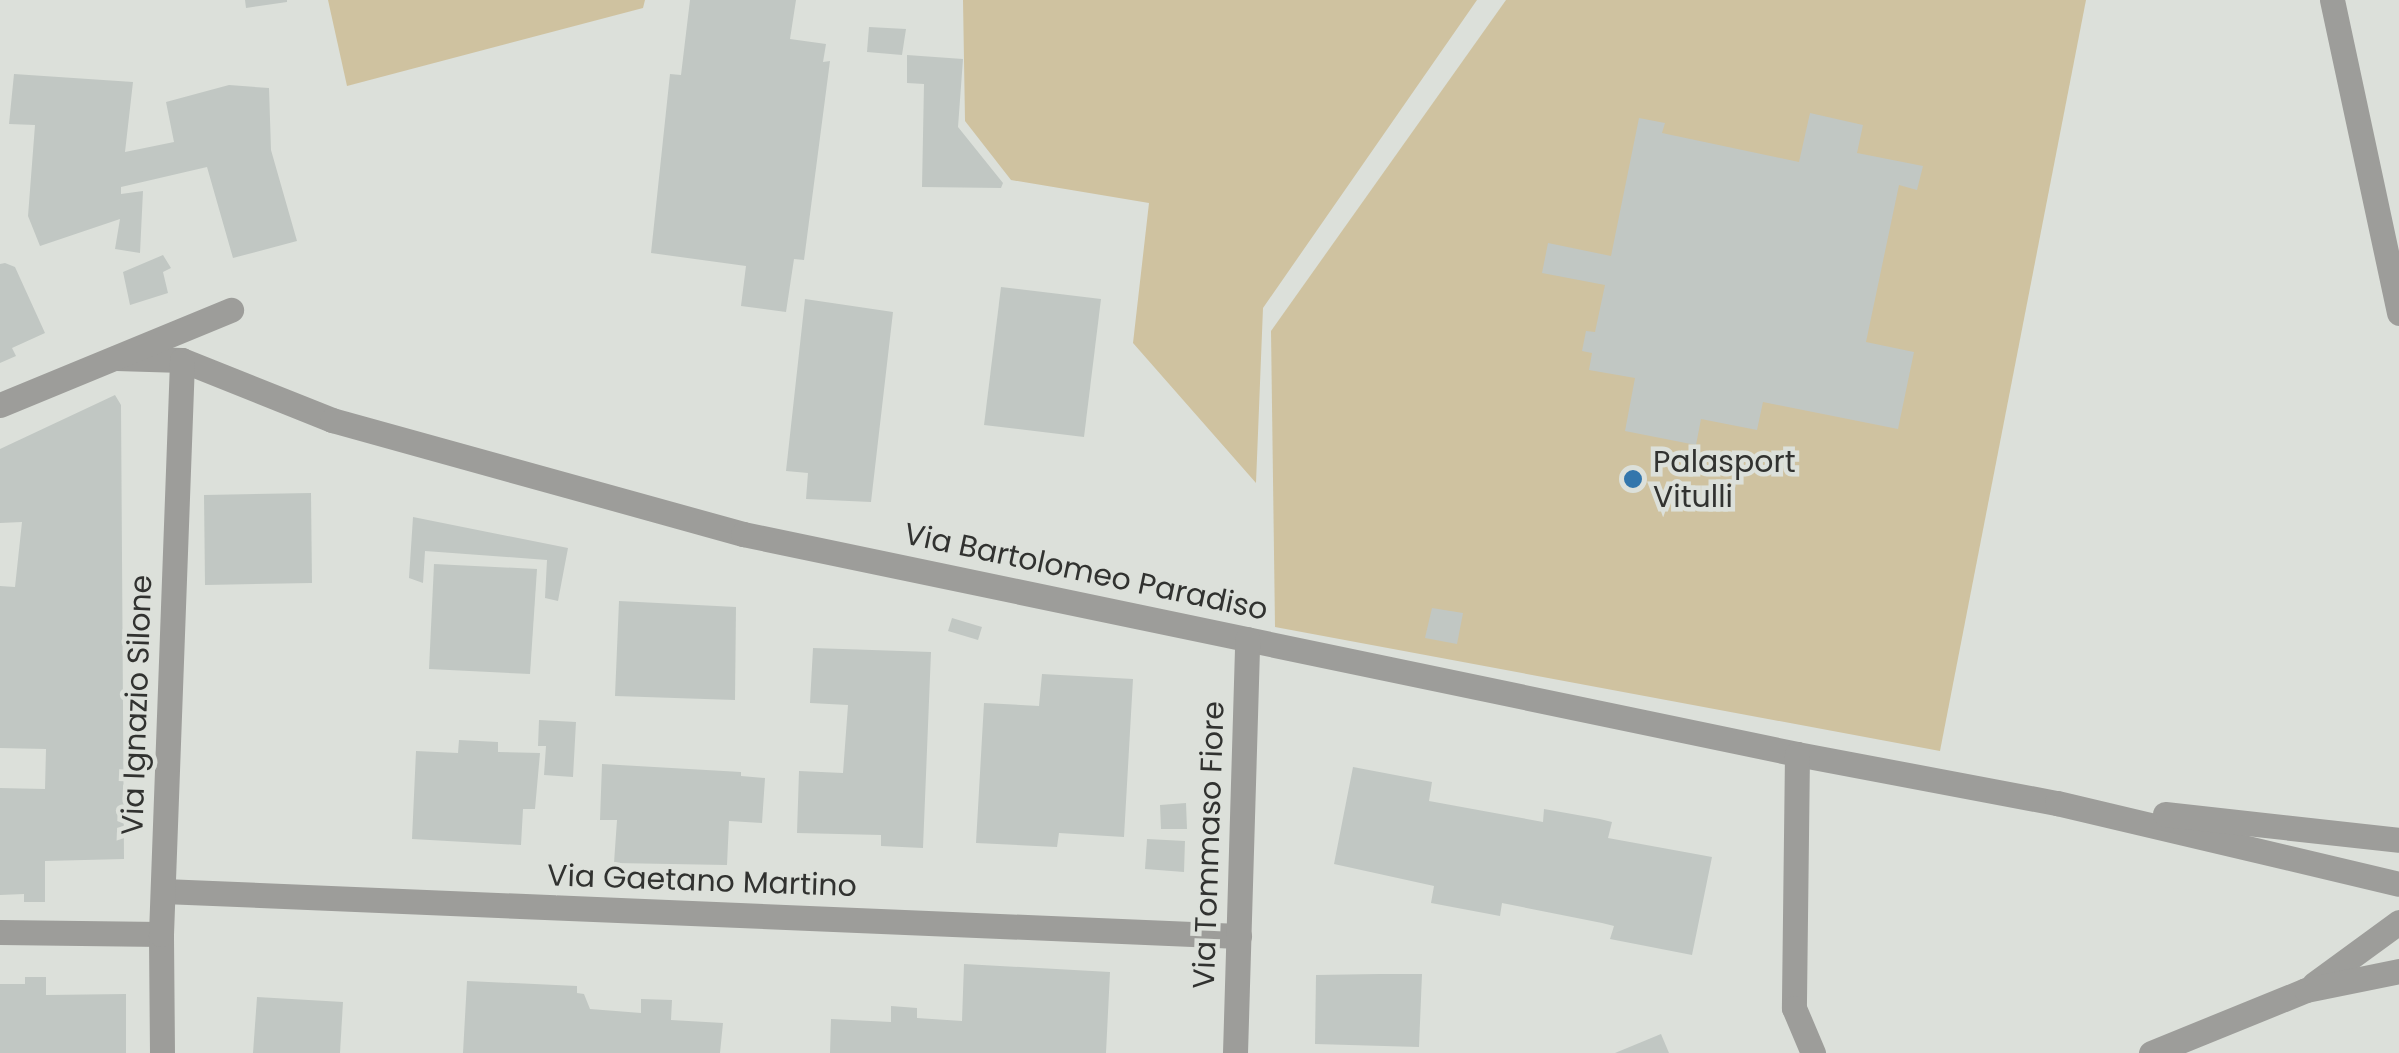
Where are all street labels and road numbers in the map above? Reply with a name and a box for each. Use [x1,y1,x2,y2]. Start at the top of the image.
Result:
street label: Via Bartolomeo Paradiso [901,516,1271,628]
street label: Via Ignazio Silone [114,574,160,836]
street label: Via Tommaso Fiore [1186,701,1232,989]
street label: Via Gaetano Martino [547,858,857,904]

